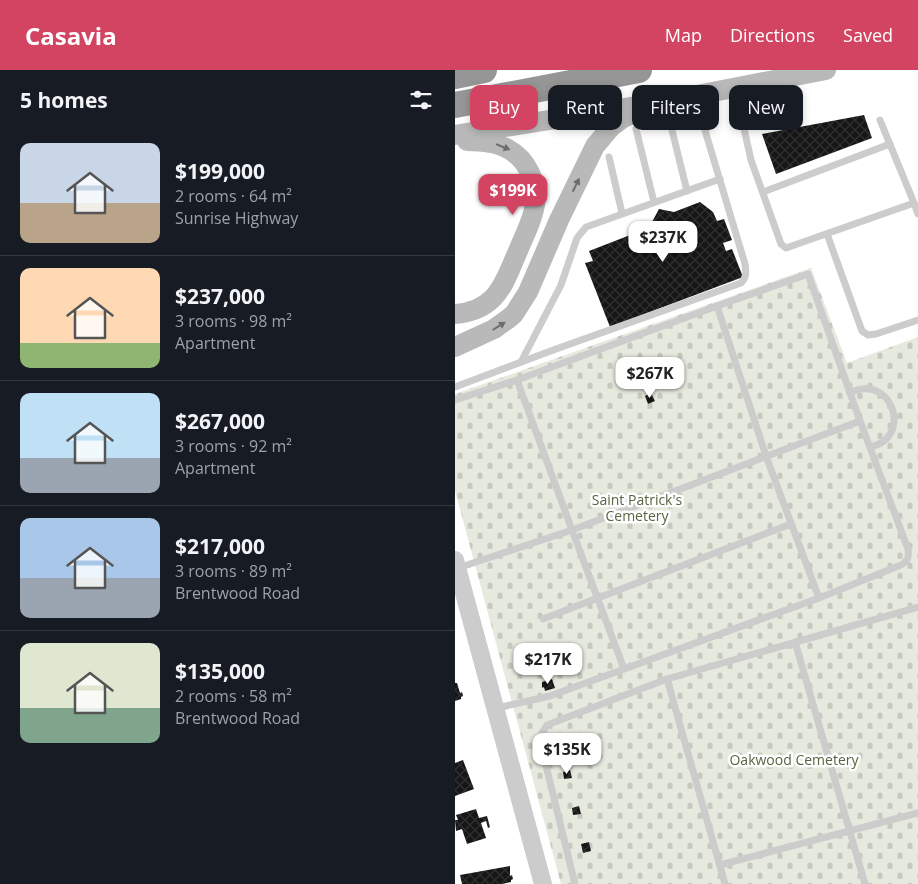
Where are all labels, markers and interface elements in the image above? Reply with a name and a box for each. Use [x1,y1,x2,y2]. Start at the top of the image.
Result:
text: Casavia [25,19,117,52]
text: Map [665,23,702,47]
text: Directions [730,23,815,47]
text: Saved [843,23,893,47]
chip: Buy [470,85,538,130]
chip: Rent [548,85,622,130]
chip: Filters [632,85,719,130]
chip: New [729,85,803,130]
text: 5 homes [20,86,108,114]
icon: filters [407,86,435,114]
one-way arrow [496,143,511,151]
text: $199,000 [175,157,265,185]
icon: home [60,163,120,223]
pin: $199K [478,174,548,216]
one-way arrow [572,178,580,192]
text: $199K [489,179,537,201]
text: 2 rooms · 64 m² [175,185,292,207]
text: Sunrise Highway [175,207,298,229]
pin: $237K [628,220,698,263]
text: $237K [639,226,687,248]
text: $237,000 [175,282,265,310]
icon: home [60,288,120,348]
text: 3 rooms · 98 m² [175,310,292,332]
one-way arrow [492,321,505,330]
text: Apartment [175,332,255,354]
pin: $267K [615,356,685,399]
text: $267K [626,362,674,384]
text: $267,000 [175,407,265,435]
icon: home [60,413,120,473]
text: 3 rooms · 92 m² [175,435,292,457]
text: Apartment [175,457,255,479]
park label: Saint Patrick's Cemetery [592,490,683,525]
text: $217,000 [175,532,265,560]
icon: home [60,538,120,598]
text: 3 rooms · 89 m² [175,560,292,582]
text: Brentwood Road [175,582,300,604]
pin: $217K [513,642,583,685]
text: $217K [524,648,572,670]
text: $135,000 [175,657,265,685]
icon: home [60,663,120,723]
text: 2 rooms · 58 m² [175,685,292,707]
text: Brentwood Road [175,707,300,729]
pin: $135K [532,732,602,775]
text: $135K [543,738,591,760]
park label: Oakwood Cemetery [729,750,859,769]

